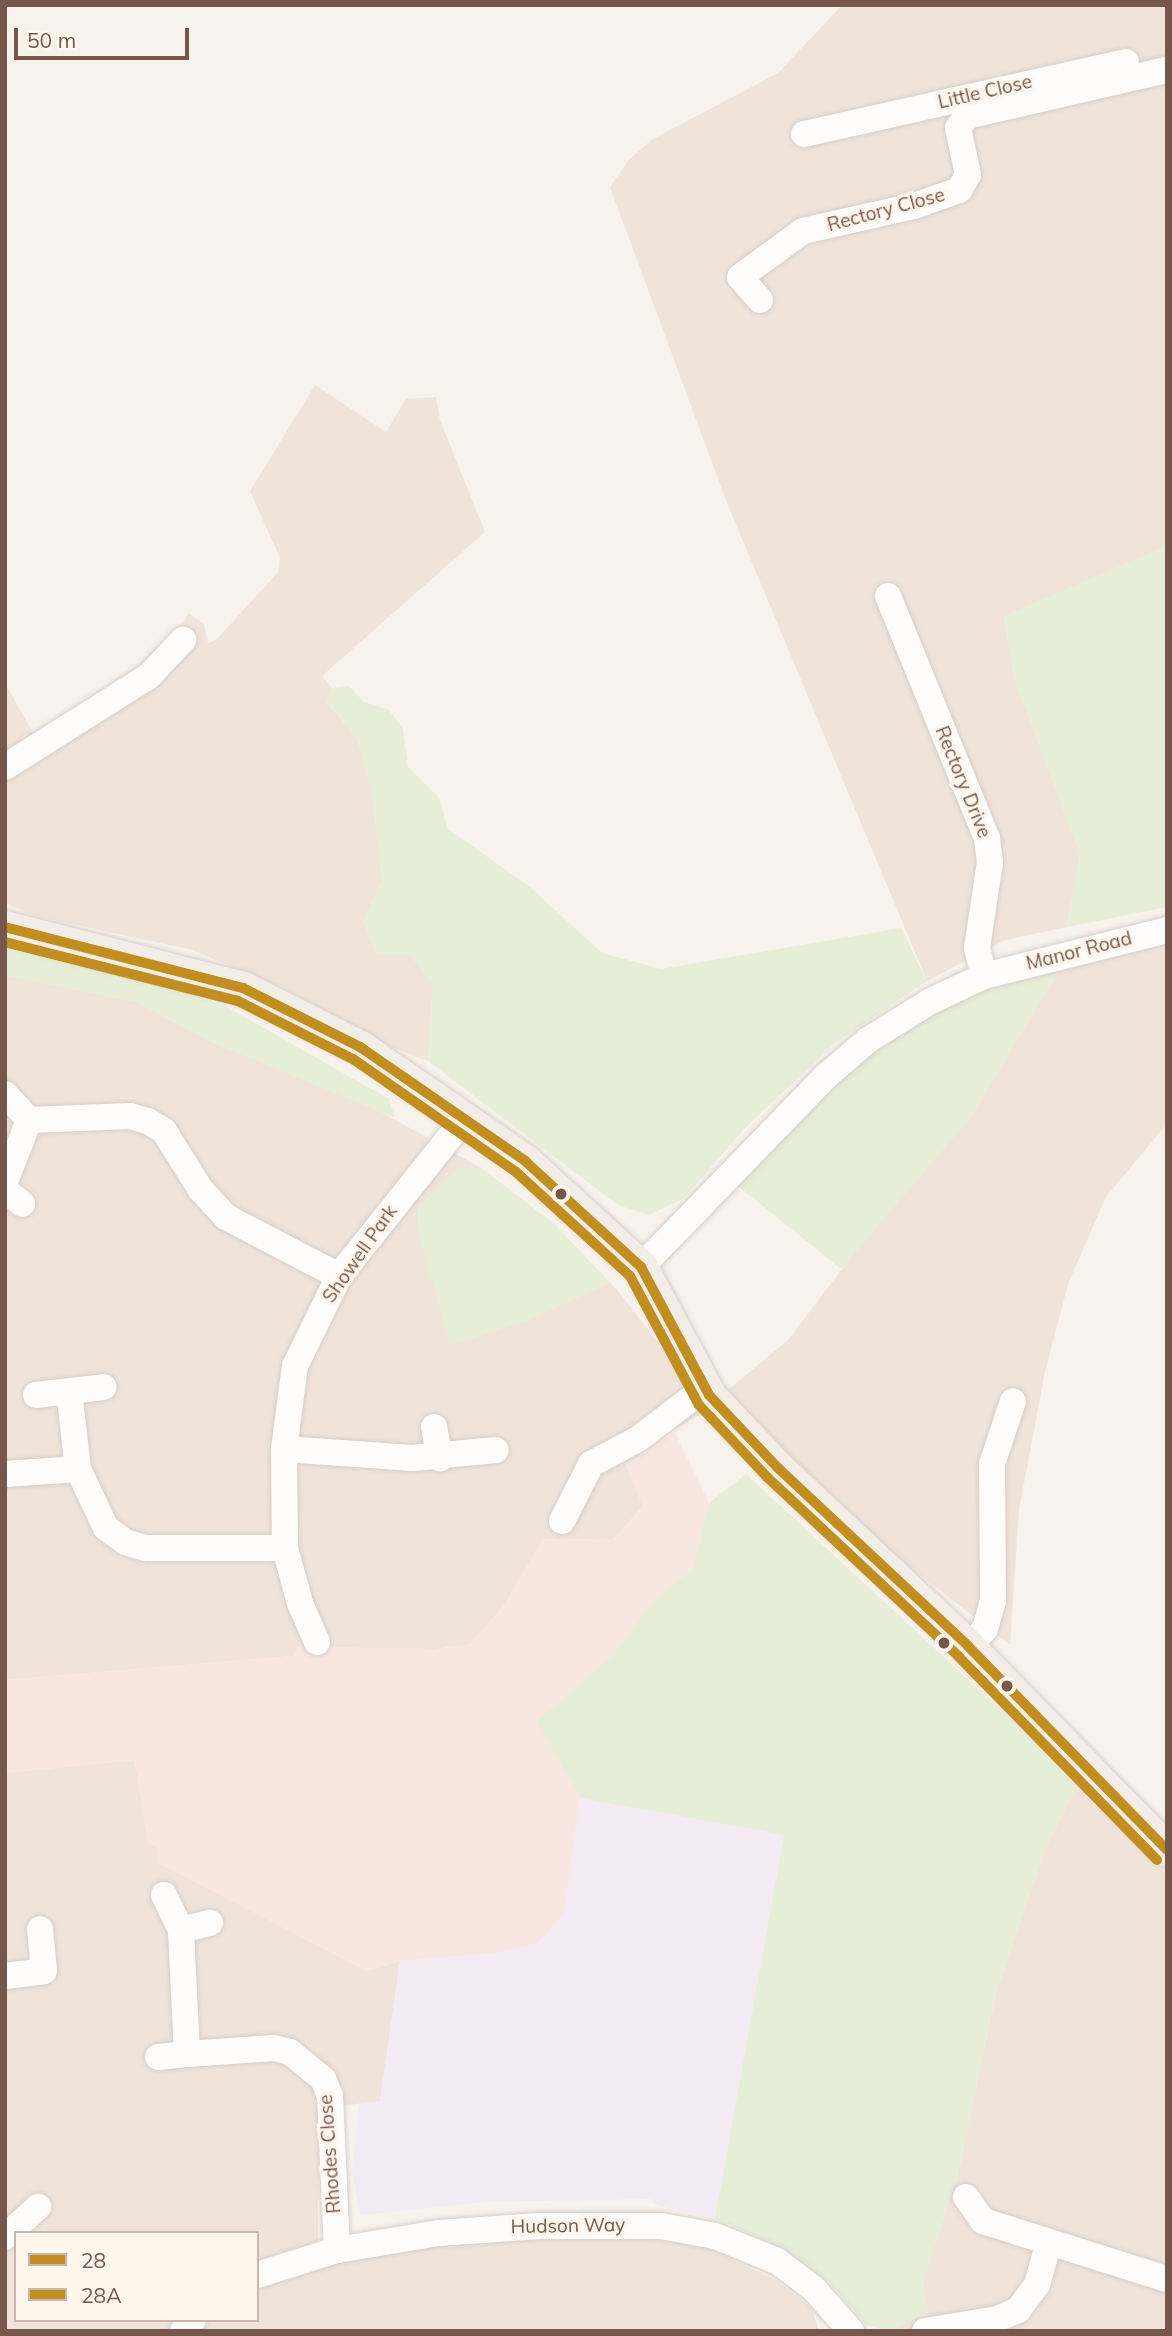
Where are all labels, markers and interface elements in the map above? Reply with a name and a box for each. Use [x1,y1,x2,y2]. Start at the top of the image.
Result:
scale bar [18,14,192,58]
text: 50 m [27,27,76,53]
street label: Little Close [936,70,1034,114]
street label: Rectory Close [825,183,947,237]
street label: Rectory Drive [930,723,996,841]
street label: Manor Road [1024,927,1134,975]
unlabelled marker [554,1187,568,1201]
street label: Showell Park [318,1201,402,1307]
unlabelled marker [937,1636,951,1650]
unlabelled marker [1000,1679,1014,1693]
street label: Rhodes Close [314,2094,346,2214]
street label: Hudson Way [510,2214,626,2238]
legend [14,2231,259,2322]
text: 28 [81,2247,106,2273]
text: 28A [81,2282,122,2308]

